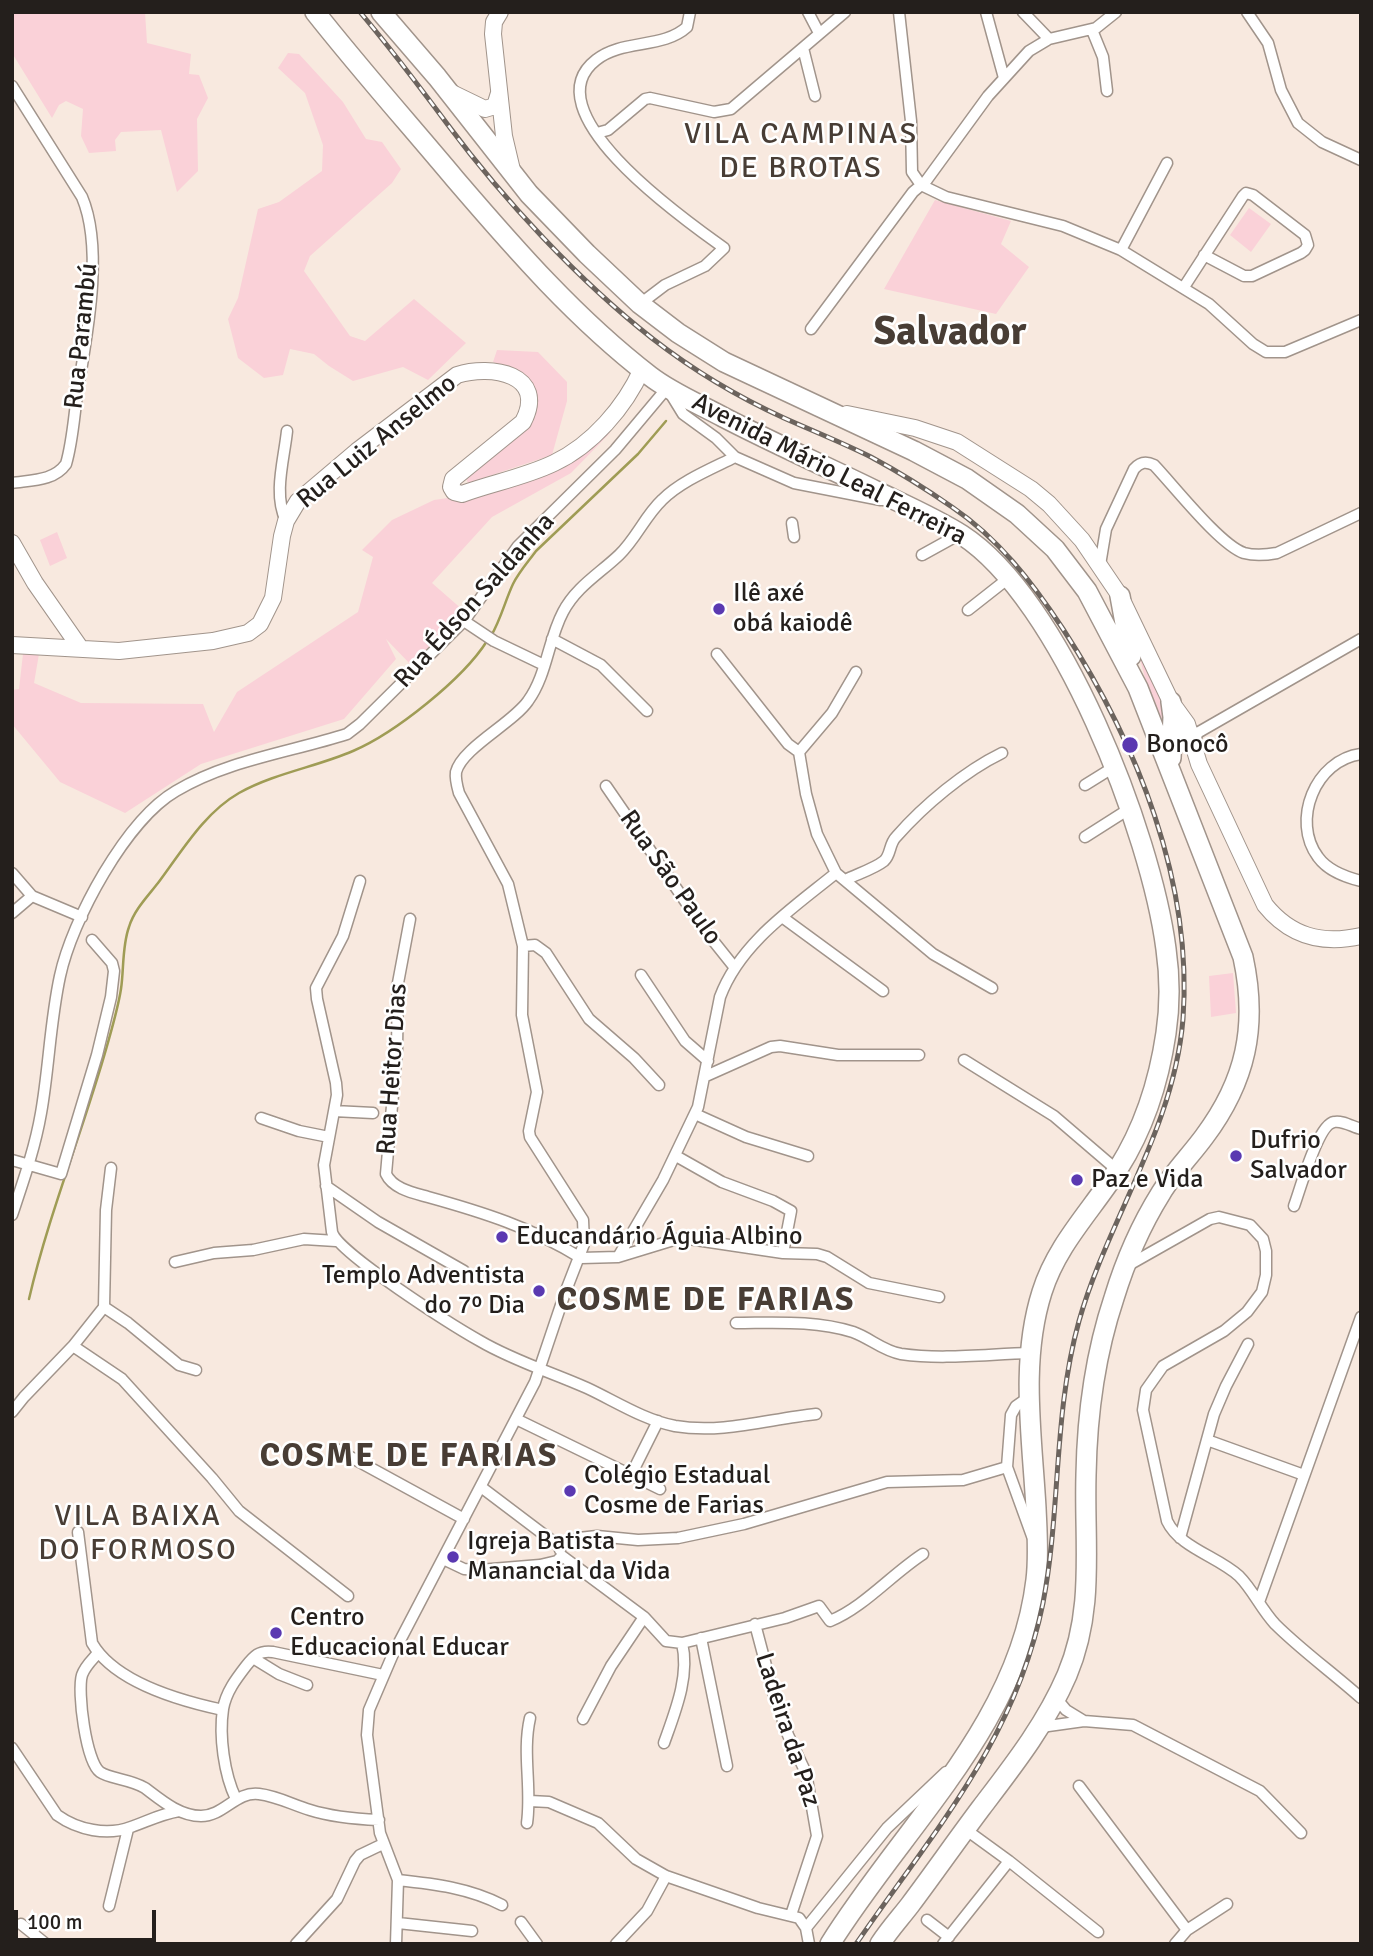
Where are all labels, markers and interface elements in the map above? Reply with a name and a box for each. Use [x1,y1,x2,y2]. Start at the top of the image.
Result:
district label: VILA CAMPINAS DE BROTAS [686,117,916,188]
street label: Rua Parambú [59,261,105,411]
district label: Salvador [874,309,1026,357]
street label: Rua Luiz Anselmo [291,368,463,516]
street label: Avenida Mário Leal Ferreira [687,387,971,553]
street label: Rua Édson Saldanha [388,507,562,695]
place label: Ilê axé obá kaiodê [733,578,853,640]
marker: Ilê axé obá kaiodê [711,601,727,617]
place label: Bonocô [1146,729,1229,761]
marker: Bonocô [1120,735,1140,755]
street label: Rua São Paulo [612,805,728,951]
street label: Rua Heitor Dias [371,982,415,1156]
place label: Dufrio Salvador [1250,1125,1347,1186]
marker: Dufrio Salvador [1228,1148,1244,1164]
place label: Paz e Vida [1091,1164,1203,1196]
marker: Paz e Vida [1069,1172,1085,1188]
place label: Educandário Águia Albino [516,1221,803,1253]
marker: Educandário Águia Albino [494,1229,510,1245]
place label: Templo Adventista do 7º Dia [322,1260,525,1322]
district label: COSME DE FARIAS [559,1281,853,1321]
marker: Templo Adventista do 7º Dia [531,1283,547,1299]
district label: COSME DE FARIAS [262,1437,556,1477]
place label: Colégio Estadual Cosme de Farias [584,1460,770,1522]
marker: Colégio Estadual Cosme de Farias [562,1483,578,1499]
district label: VILA BAIXA DO FORMOSO [40,1499,236,1570]
place label: Igreja Batista Manancial da Vida [467,1526,670,1588]
marker: Igreja Batista Manancial da Vida [445,1549,461,1565]
place label: Centro Educacional Educar [290,1602,509,1664]
marker: Centro Educacional Educar [268,1625,284,1641]
street label: Ladeira da Paz [747,1649,827,1811]
scale bar [18,1896,159,1940]
text: 100 m [27,1909,82,1935]

